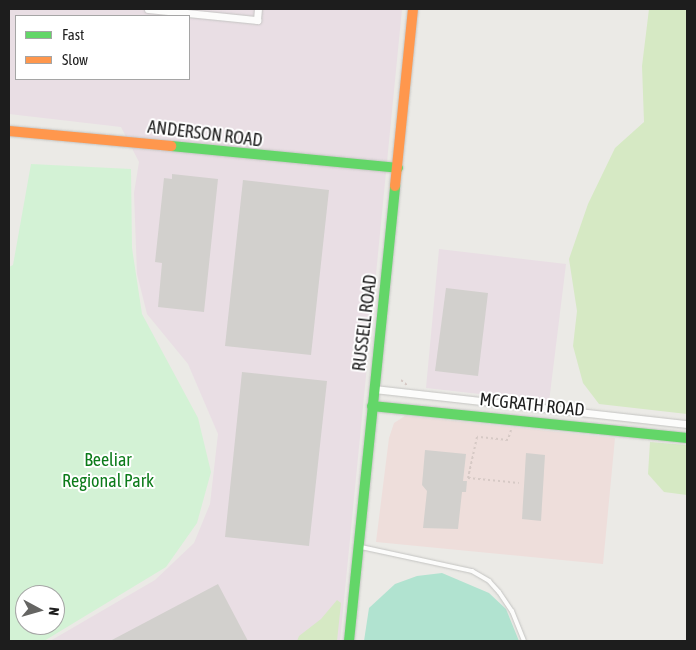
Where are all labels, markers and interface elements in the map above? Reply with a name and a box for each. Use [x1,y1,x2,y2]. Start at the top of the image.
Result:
legend [15,15,190,80]
text: Fast [62,26,84,43]
text: Slow [62,51,88,68]
street label: ANDERSON ROAD [146,116,264,152]
street label: RUSSELL ROAD [348,274,382,372]
street label: MCGRATH ROAD [478,389,586,421]
park label: Beeliar Regional Park [62,450,154,492]
north arrow [15,585,65,635]
text: N [46,607,62,616]

